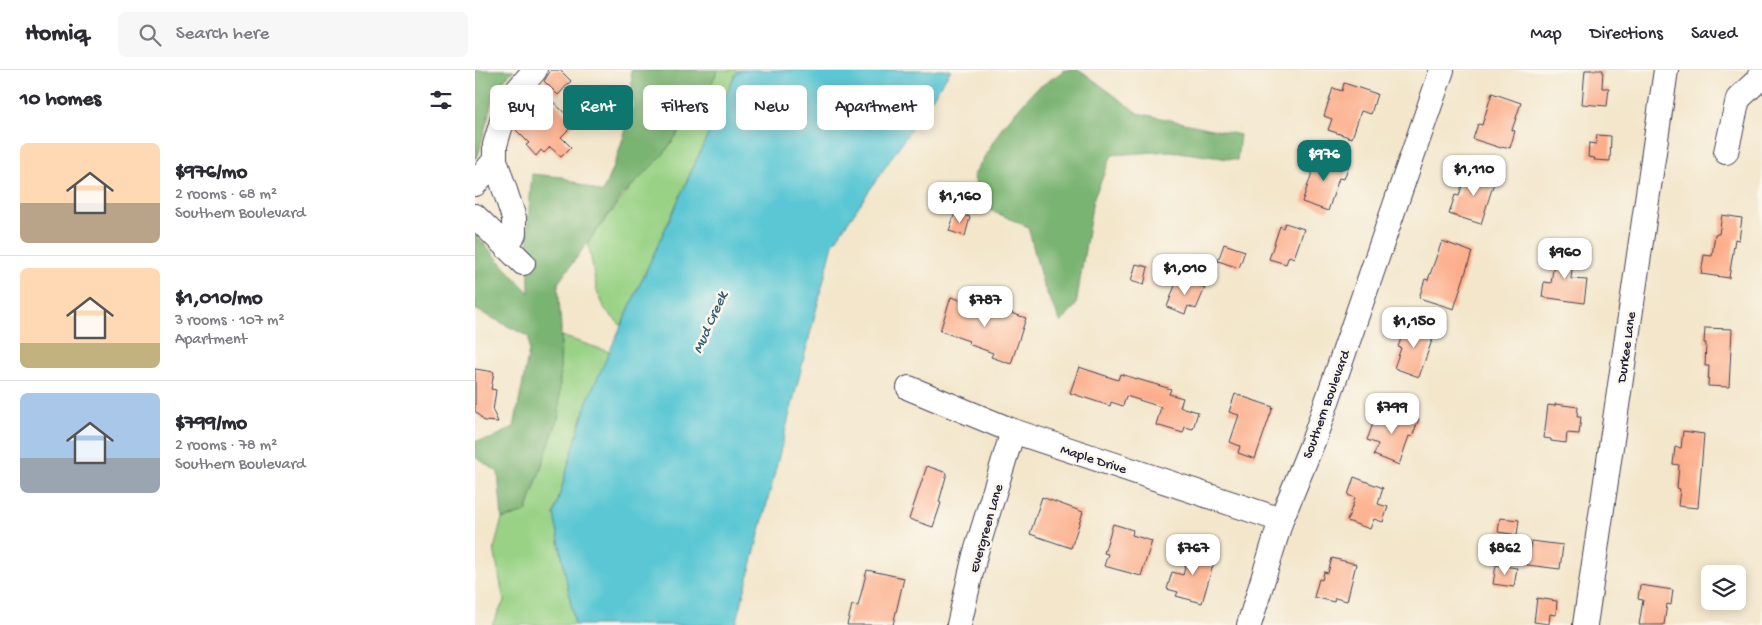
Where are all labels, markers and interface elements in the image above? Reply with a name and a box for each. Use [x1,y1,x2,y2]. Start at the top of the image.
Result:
search box [118,12,468,57]
text: Homiq [25,20,88,49]
icon: search [136,21,164,49]
text: Search here [176,23,269,46]
text: Map [1530,24,1562,45]
text: Directions [1590,24,1663,45]
text: Saved [1691,24,1737,45]
chip: Buy [490,85,553,130]
chip: Rent [563,85,633,130]
chip: Filters [643,85,726,130]
chip: New [736,85,807,130]
chip: Apartment [817,85,934,130]
icon: filters [427,86,455,114]
text: 10 homes [20,88,101,113]
pin: $976 [1294,140,1354,182]
text: $976 [1308,146,1340,165]
pin: $1,110 [1433,154,1515,197]
text: $976/mo [175,161,247,186]
text: $1,110 [1454,161,1494,180]
icon: home [60,163,120,223]
pin: $1,160 [919,182,1001,224]
text: 2 rooms · 68 m² [175,186,277,205]
text: $1,160 [939,188,981,207]
text: Southern Boulevard [175,205,305,224]
pin: $960 [1535,238,1595,280]
text: $960 [1549,244,1581,263]
pin: $1,010 [1144,254,1226,296]
text: $1,010 [1163,260,1207,279]
pin: $787 [955,286,1015,328]
text: $1,010/mo [175,287,263,312]
icon: home [60,288,120,348]
water label: Mud Creek [689,288,733,356]
text: $787 [969,292,1001,311]
pin: $1,150 [1373,306,1455,349]
street label: Durkee Lane [1614,310,1641,385]
text: 3 rooms · 107 m² [175,312,285,331]
text: $1,150 [1393,313,1435,332]
text: Apartment [175,331,247,350]
street label: Southern Boulevard [1300,347,1355,461]
pin: $799 [1362,392,1422,435]
text: $799 [1376,399,1408,418]
text: $799/mo [175,412,247,437]
icon: home [60,413,120,473]
text: 2 rooms · 78 m² [175,437,277,456]
street label: Maple Drive [1058,442,1129,479]
text: Southern Boulevard [175,456,305,475]
street label: Evergreen Lane [967,482,1008,575]
pin: $767 [1163,534,1223,576]
pin: $862 [1475,534,1535,576]
text: $767 [1177,540,1209,559]
text: $862 [1489,540,1521,559]
map controls [1701,565,1746,610]
button: layers [1701,565,1746,610]

